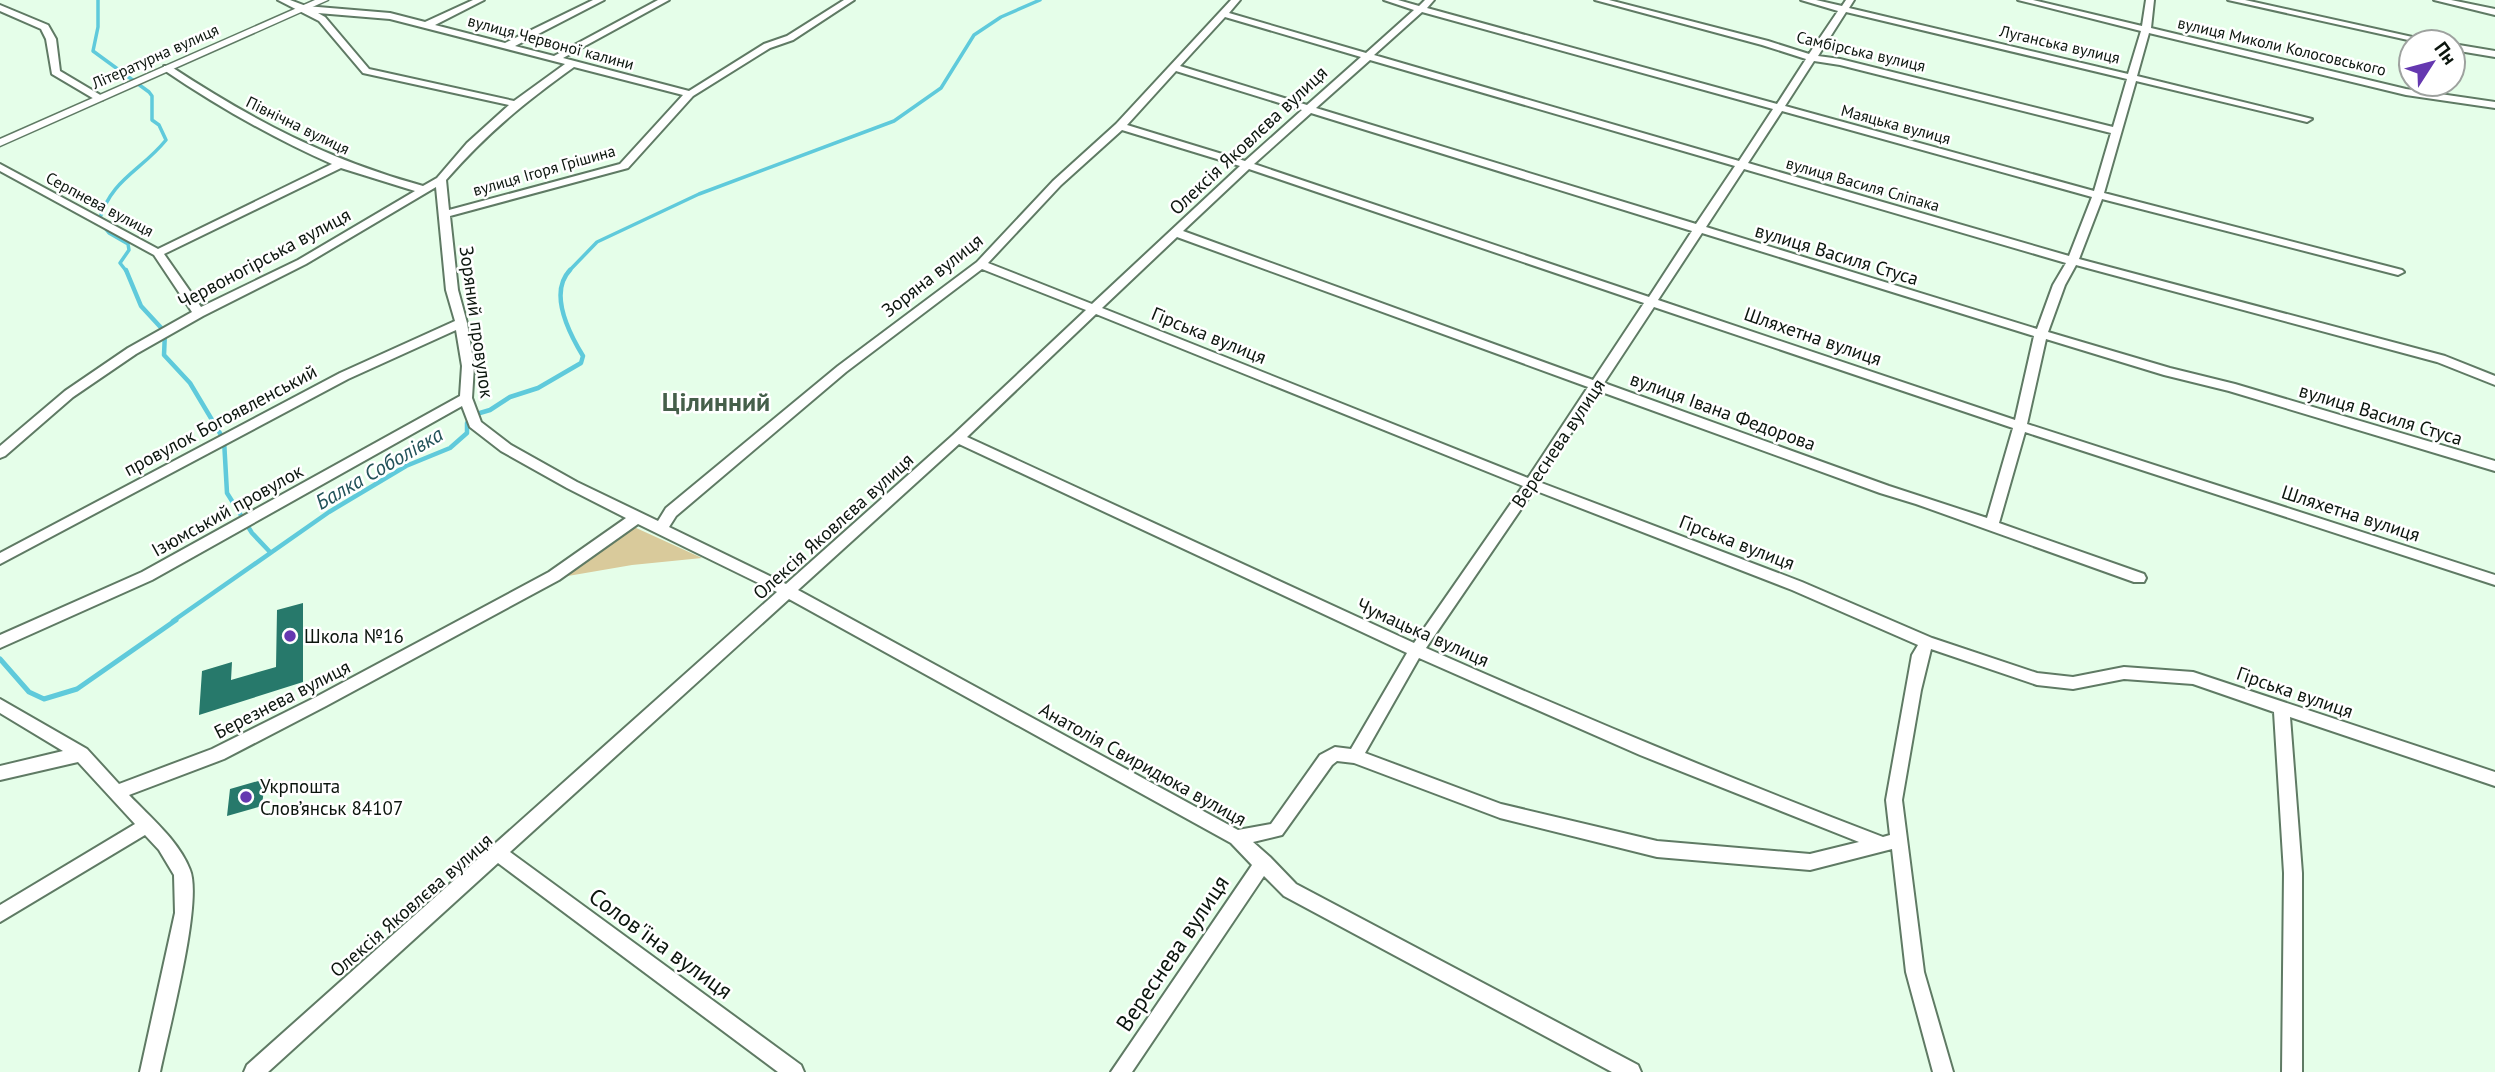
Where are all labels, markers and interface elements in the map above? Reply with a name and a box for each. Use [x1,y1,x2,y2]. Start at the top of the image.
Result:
street label: вулиця Червоної калини [466,10,636,74]
street label: вулиця Миколи Колосовського [2176,12,2388,80]
street label: Літературна вулиця [88,19,222,93]
street label: Луганська вулиця [1997,20,2122,68]
street label: Самбірська вулиця [1795,26,1927,76]
north arrow [2397,28,2467,98]
text: Пн [2429,37,2462,69]
street label: Олексія Яковлєва вулиця [1164,60,1332,220]
street label: Північна вулиця [243,91,353,159]
street label: Маяцька вулиця [1839,100,1953,148]
street label: вулиця Ігоря Грішина [470,140,618,200]
street label: вулиця Василя Сліпака [1784,152,1942,216]
street label: Серпнева вулиця [43,167,157,241]
street label: Червоногірська вулиця [173,202,355,314]
street label: вулиця Василя Стуса [1752,218,1922,290]
street label: Зоряна вулиця [877,228,987,322]
street label: Зоряний провулок [454,244,500,400]
street label: Гірська вулиця [1148,301,1270,369]
street label: Шляхетна вулиця [1741,301,1885,371]
street label: провулок Богоявленський [119,359,321,481]
street label: вулиця Івана Федорова [1627,366,1819,456]
street label: Вереснева вулиця [1506,374,1610,512]
street label: вулиця Василя Стуса [2296,378,2466,450]
district label: Цілинний [662,385,770,418]
water label: Балка Соболівка [310,420,448,515]
street label: Олексія Яковлєва вулиця [748,448,918,604]
street label: Ізюмський провулок [147,458,307,562]
street label: Шляхетна вулиця [2279,479,2423,547]
street label: Гірська вулиця [1676,509,1798,575]
street label: Чумацька вулиця [1353,592,1493,672]
place label: Школа №16 [304,624,404,648]
marker: Школа №16 [282,628,298,644]
street label: Березнева вулиця [210,654,354,744]
street label: Гірська вулиця [2234,661,2356,723]
street label: Анатолія Свиридюка вулиця [1035,697,1251,831]
place label: Укрпошта Слов’янськ 84107 [260,774,403,820]
marker: Укрпошта Слов’янськ 84107 [238,789,254,805]
street label: Олексія Яковлєва вулиця [325,828,497,982]
street label: Вереснева вулиця [1109,869,1235,1037]
street label: Солов'їна вулиця [583,881,739,1005]

